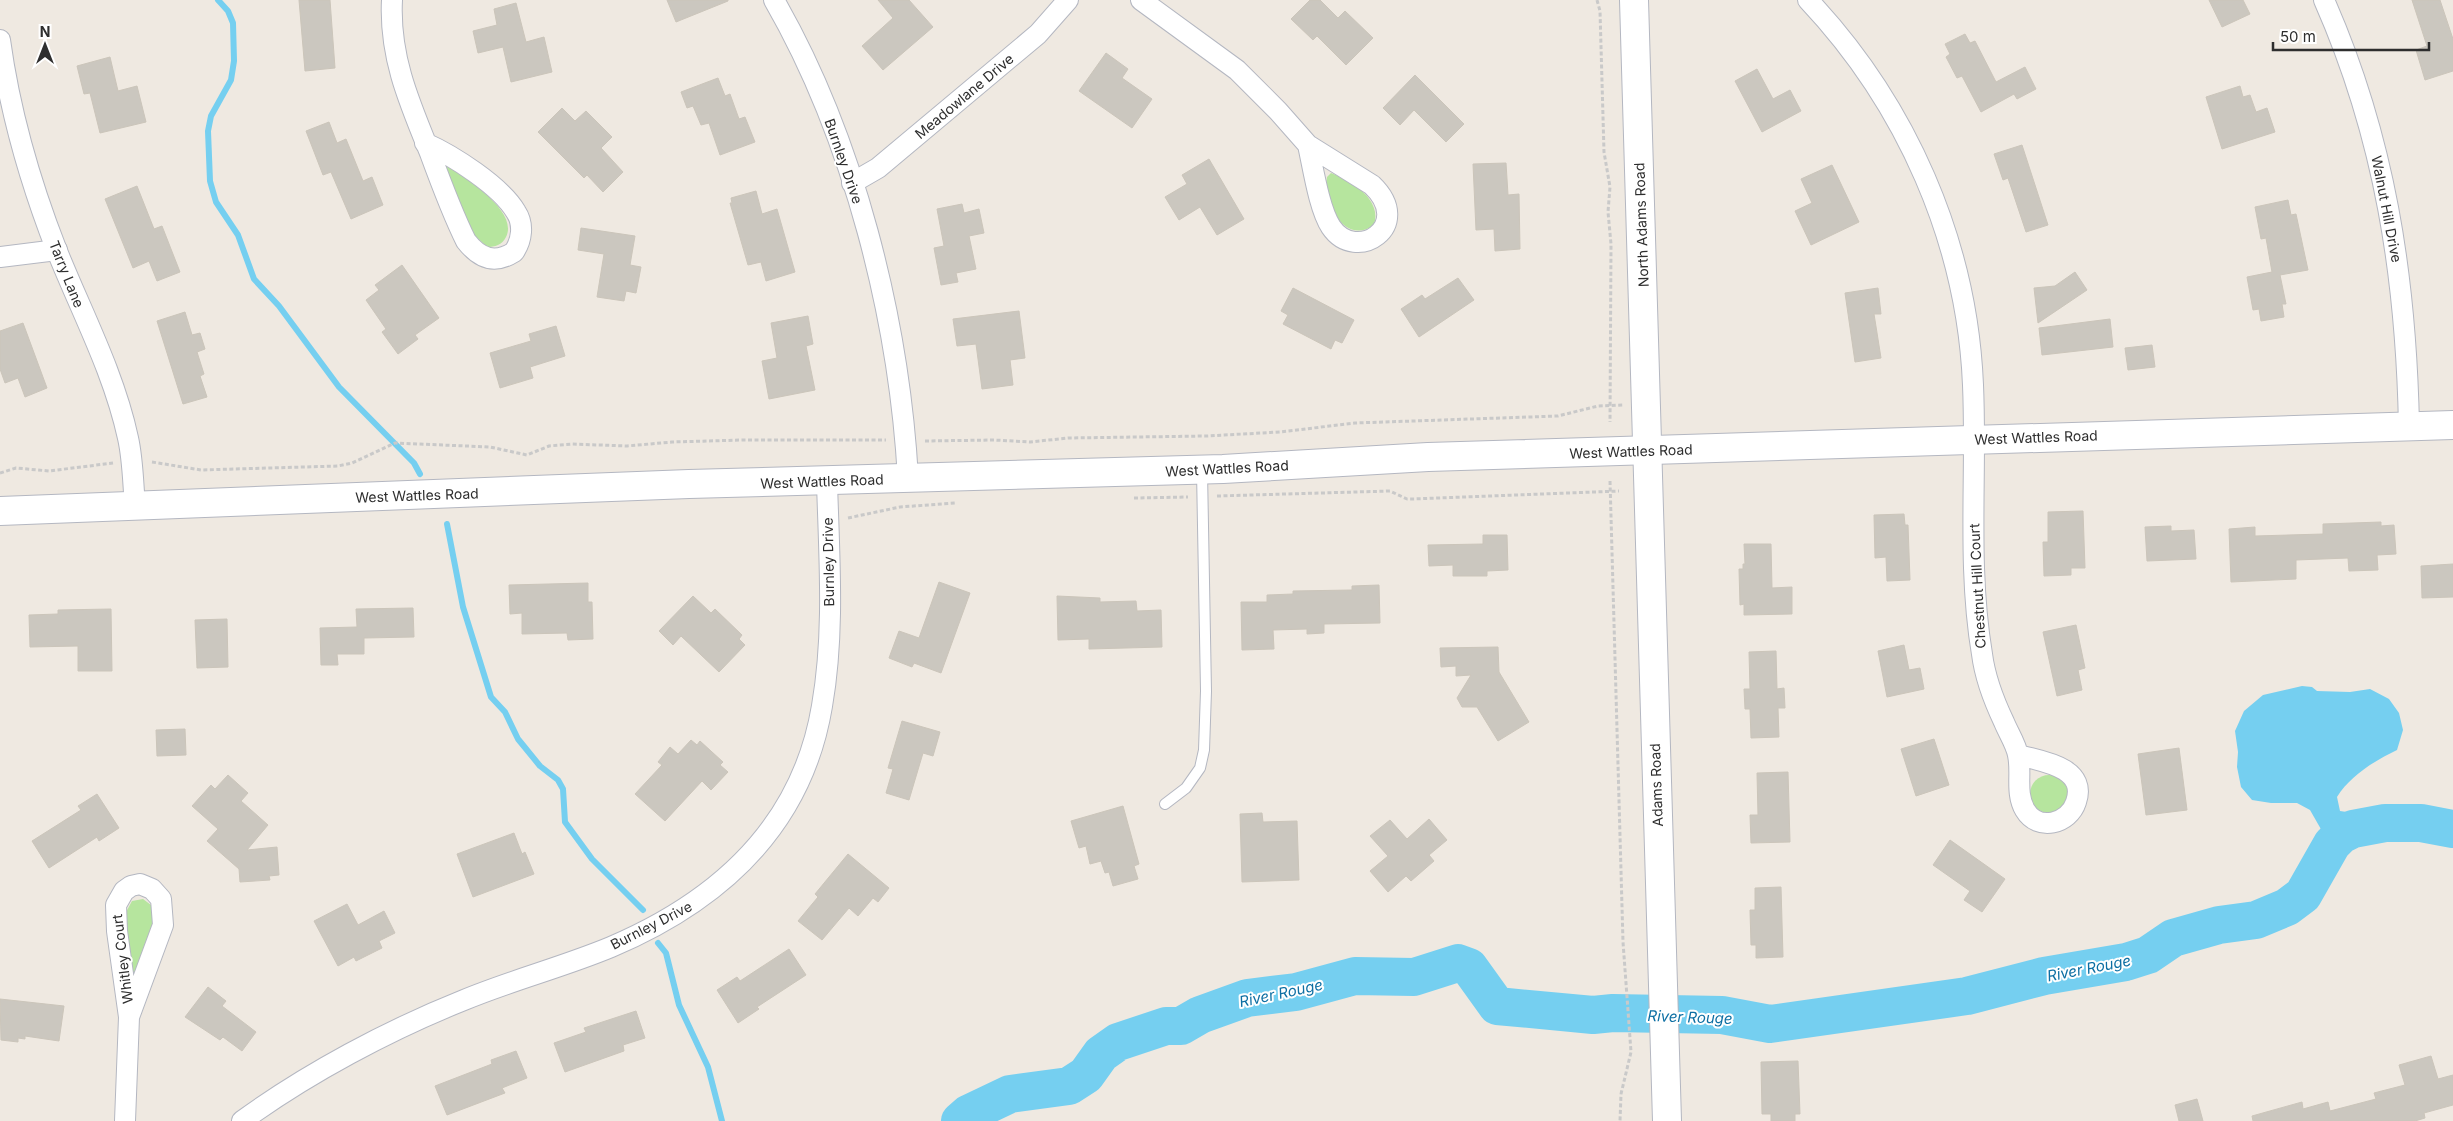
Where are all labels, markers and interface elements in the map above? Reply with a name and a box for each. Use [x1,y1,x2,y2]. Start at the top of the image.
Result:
north arrow [20,20,70,70]
scale bar [2273,20,2429,52]
text: N [40,23,50,40]
text: 50 m [2280,27,2316,46]
street label: Meadowlane Drive [911,50,1017,142]
street label: Burnley Drive [821,116,867,206]
street label: Walnut Hill Drive [2368,154,2406,264]
street label: North Adams Road [1630,162,1652,288]
street label: Tarry Lane [46,238,88,310]
street label: West Wattles Road [1974,426,2098,448]
street label: West Wattles Road [1569,440,1693,462]
street label: West Wattles Road [1165,456,1289,480]
street label: West Wattles Road [760,470,884,492]
street label: West Wattles Road [355,484,479,506]
street label: Burnley Drive [819,517,837,607]
street label: Chestnut Hill Court [1965,523,1989,649]
street label: Adams Road [1646,743,1666,827]
street label: Burnley Drive [607,897,695,953]
street label: Whitley Court [108,913,136,1005]
water label: River Rouge [2045,951,2133,985]
water label: River Rouge [1237,975,1325,1011]
water label: River Rouge [1647,1006,1733,1028]

